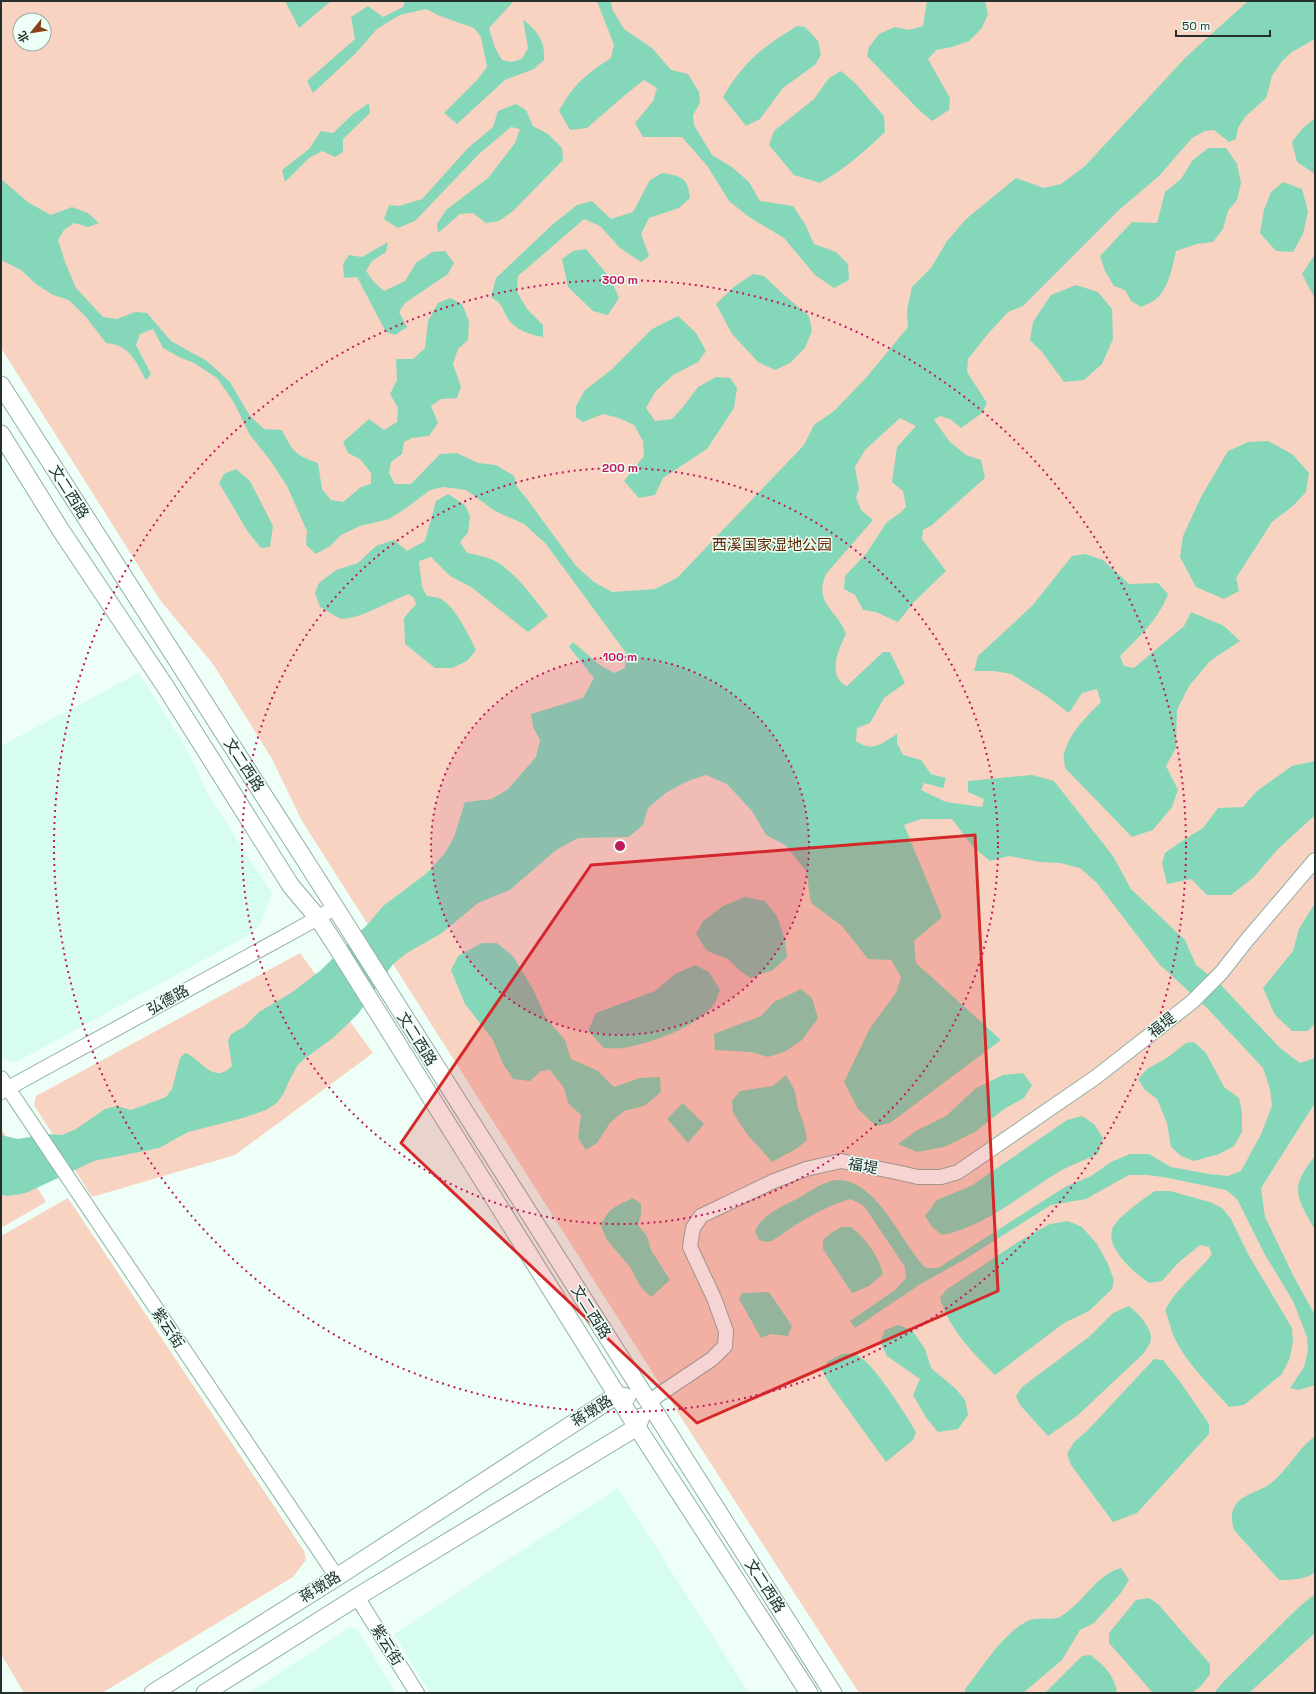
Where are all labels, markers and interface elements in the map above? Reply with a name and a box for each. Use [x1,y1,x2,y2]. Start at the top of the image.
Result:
north arrow [12,12,52,52]
scale bar [1176,12,1270,38]
text: 50 m [1182,18,1210,34]
text: 北 [15,29,32,45]
text: 300 m [602,272,638,288]
text: 200 m [602,460,638,476]
street label: 文二西路 [45,461,93,522]
park label: 西溪国家湿地公园 [712,535,832,554]
text: 100 m [603,649,637,665]
street label: 文二西路 [220,734,269,795]
centre of rings [613,839,627,853]
street label: 弘德路 [143,980,192,1019]
street label: 文二西路 [393,1008,441,1069]
street label: 福堤 [1144,1008,1179,1041]
street label: 福堤 [847,1154,880,1177]
street label: 文二西路 [567,1281,615,1342]
street label: 紫云街 [148,1304,189,1352]
street label: 蒋墩路 [568,1391,616,1431]
street label: 文二西路 [741,1555,790,1616]
street label: 蒋墩路 [296,1567,344,1607]
street label: 紫云街 [367,1621,407,1669]

